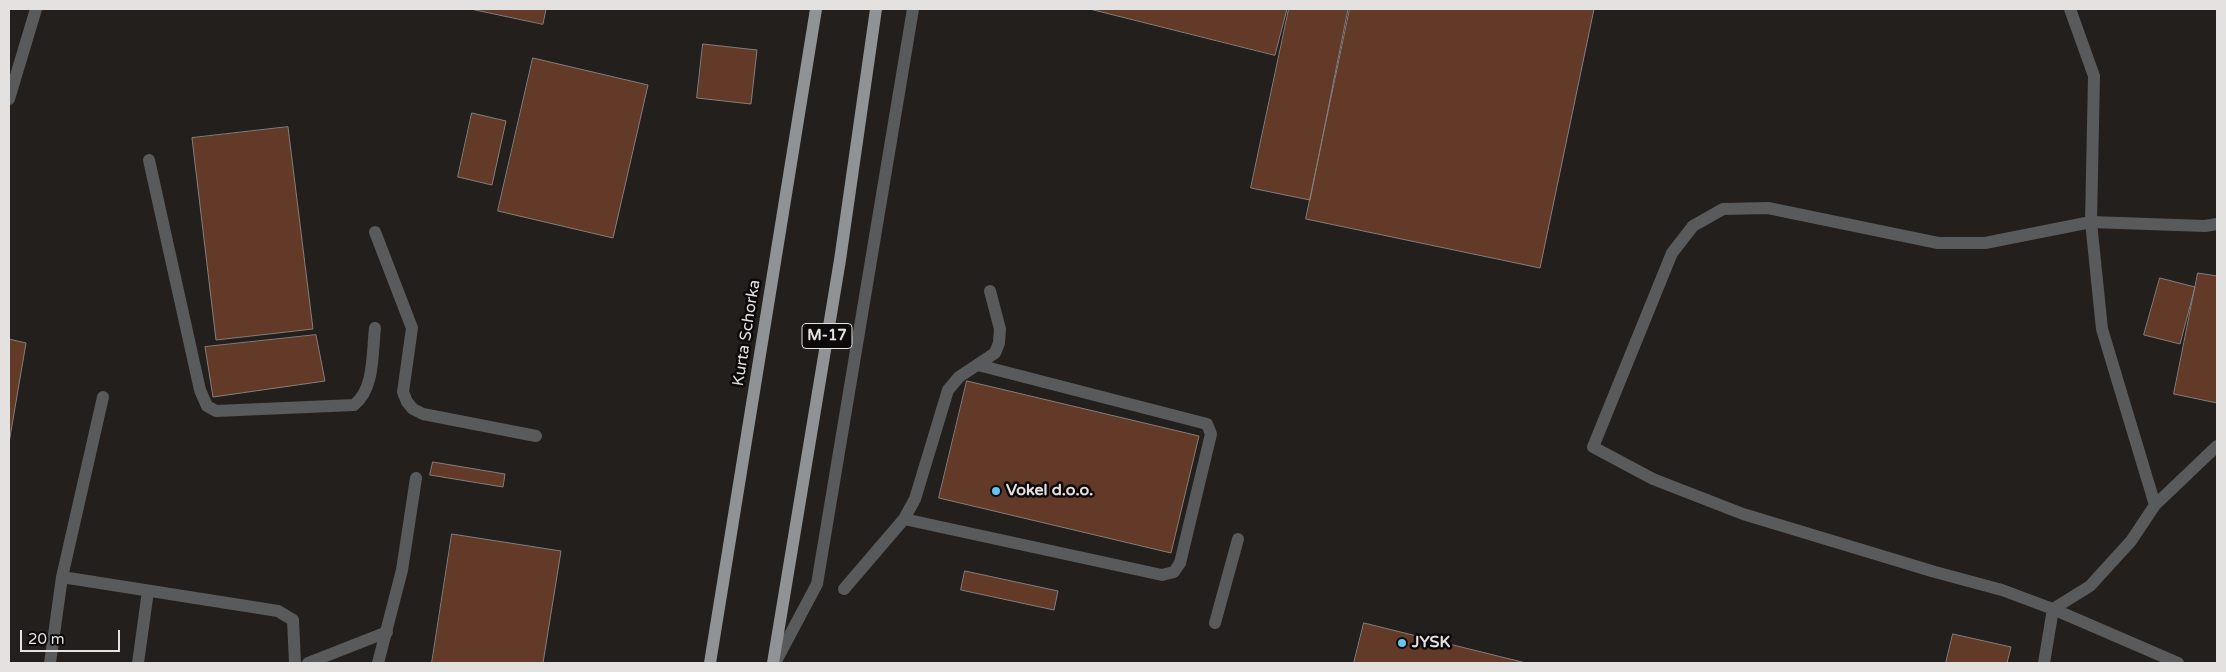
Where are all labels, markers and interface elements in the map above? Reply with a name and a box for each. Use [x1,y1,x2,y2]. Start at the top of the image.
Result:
street label: Kurta Schorka [729,278,765,388]
road number: M-17 [802,324,852,348]
place label: Vokel d.o.o. [1006,481,1093,501]
marker: Vokel d.o.o. [990,485,1002,497]
scale bar [22,620,122,652]
text: 20 m [28,630,65,648]
place label: JYSK [1412,633,1450,653]
marker: JYSK [1396,637,1408,649]

